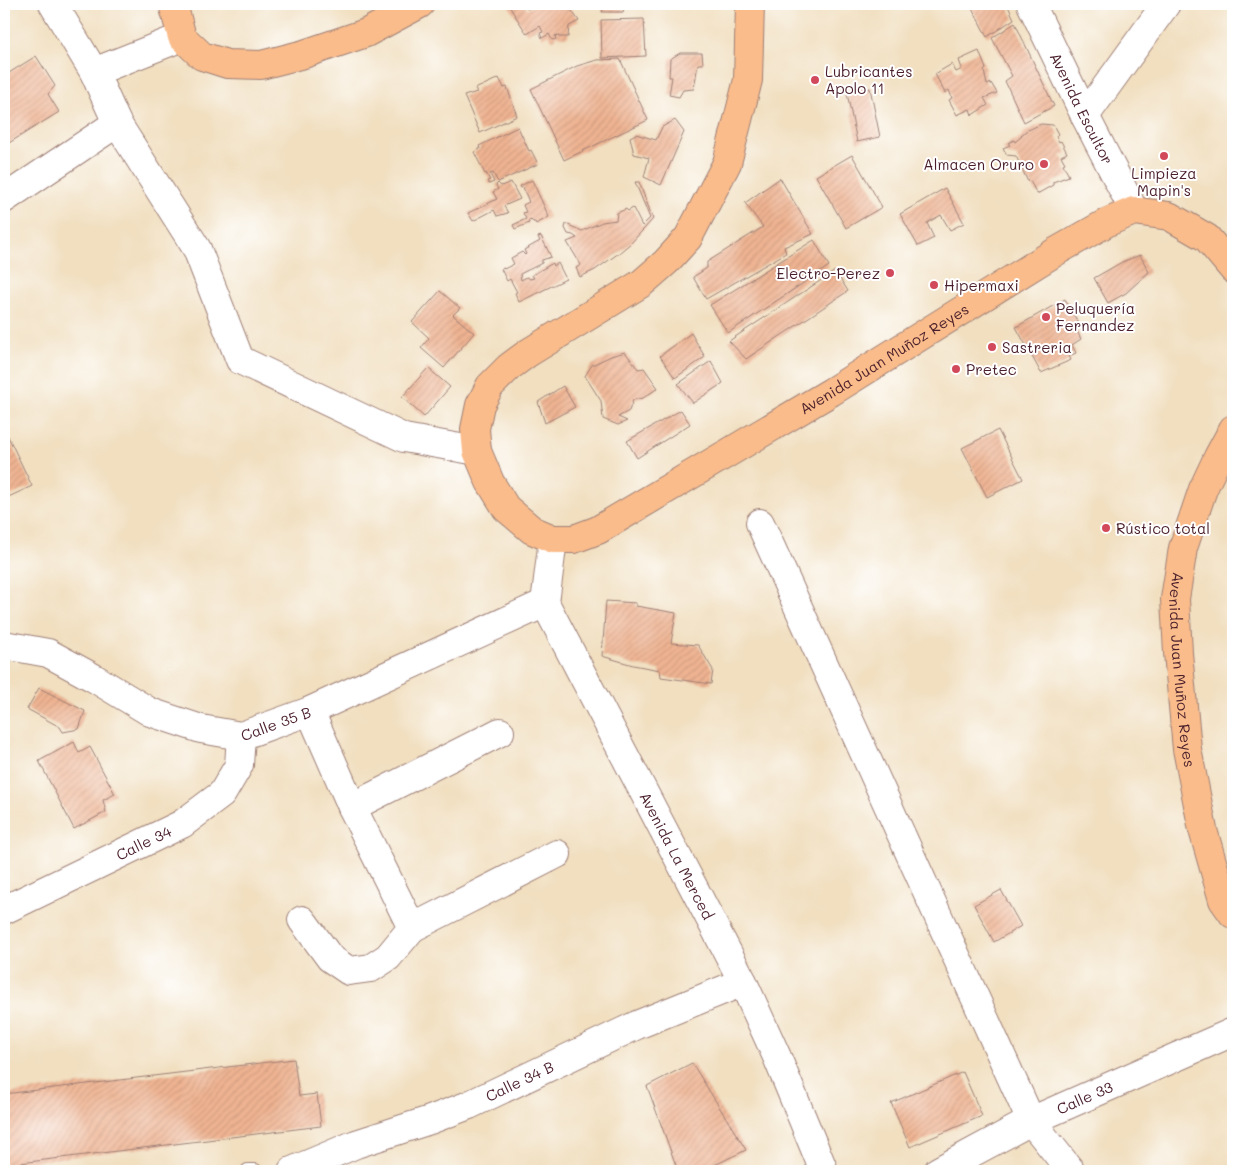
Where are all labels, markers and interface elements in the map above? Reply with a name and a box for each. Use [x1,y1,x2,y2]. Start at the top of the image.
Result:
street label: Avenida Escultor [1046,49,1118,168]
place label: Lubricantes Apolo 11 [825,61,912,98]
marker: Lubricantes Apolo 11 [809,74,821,86]
marker: Limpieza Mapin's [1158,150,1170,162]
place label: Almacen Oruro [923,154,1034,174]
marker: Almacen Oruro [1038,158,1050,170]
place label: Limpieza Mapin's [1131,163,1197,200]
place label: Electro-Perez [777,263,880,283]
marker: Electro-Perez [884,267,896,279]
place label: Hipermaxi [944,275,1019,295]
marker: Hipermaxi [928,279,940,291]
place label: Peluquería Fernandez [1056,298,1135,335]
street label: Avenida Juan Muñoz Reyes [796,299,972,419]
marker: Peluquería Fernandez [1040,311,1052,323]
place label: Sastreria [1002,337,1072,357]
marker: Sastreria [986,341,998,353]
place label: Pretec [966,359,1017,379]
marker: Pretec [950,363,962,375]
place label: Rústico total [1116,518,1210,538]
marker: Rústico total [1100,522,1112,534]
street label: Avenida Juan Muñoz Reyes [1165,571,1200,769]
street label: Calle 35 B [238,701,314,745]
street label: Avenida La Merced [635,788,719,923]
street label: Calle 34 [113,821,175,864]
street label: Calle 34 B [482,1056,557,1106]
street label: Calle 33 [1053,1076,1116,1119]

